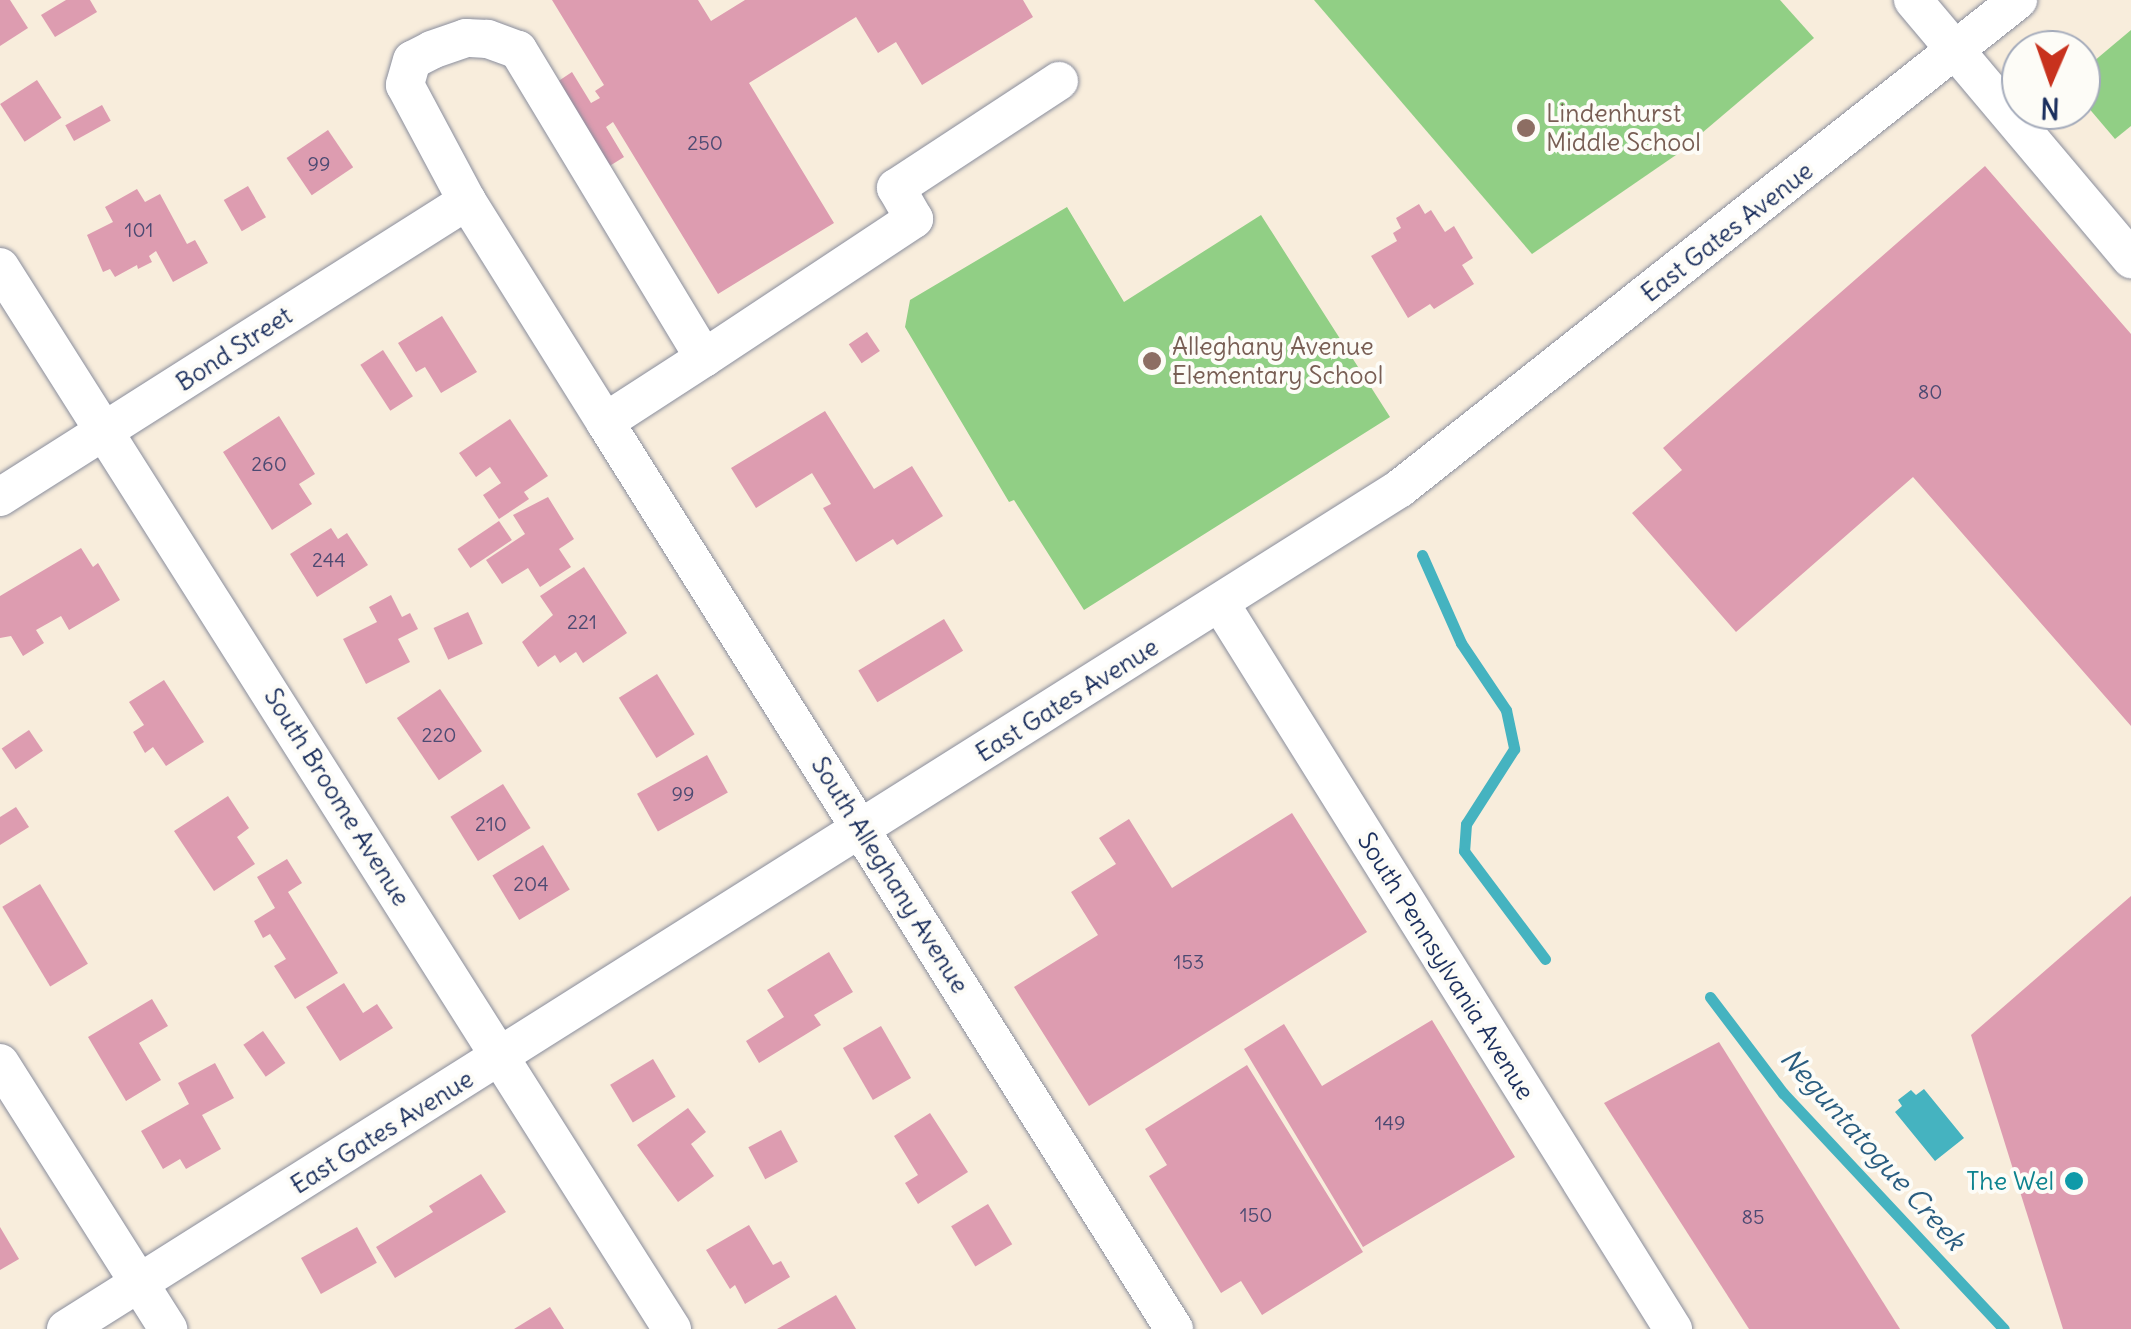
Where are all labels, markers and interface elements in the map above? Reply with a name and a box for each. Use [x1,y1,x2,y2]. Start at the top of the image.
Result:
north arrow [2001,30,2101,130]
text: N [2040,90,2060,126]
place label: Lindenhurst Middle School [1546,99,1701,158]
marker: Lindenhurst Middle School [1515,117,1537,139]
house number: 250 [687,130,723,154]
house number: 99 [308,151,330,175]
street label: East Gates Avenue [1635,156,1819,308]
house number: 101 [124,217,154,241]
street label: Bond Street [170,300,298,398]
place label: Alleghany Avenue Elementary School [1172,332,1383,391]
marker: Alleghany Avenue Elementary School [1141,350,1163,372]
house number: 80 [1918,379,1942,403]
house number: 260 [251,451,287,475]
house number: 244 [312,547,346,571]
house number: 221 [567,609,597,633]
street label: East Gates Avenue [970,632,1164,768]
street label: South Broome Avenue [258,683,416,911]
house number: 220 [421,722,457,746]
street label: South Alleghany Avenue [805,751,975,999]
house number: 99 [672,781,694,805]
house number: 210 [475,811,507,835]
street label: South Pennsylvania Avenue [1351,827,1541,1105]
house number: 204 [513,871,549,895]
house number: 153 [1174,949,1204,973]
water label: Neguntatogue Creek [1774,1041,1972,1257]
street label: East Gates Avenue [285,1064,479,1200]
house number: 149 [1375,1110,1405,1134]
place label: The Wel [1966,1166,2054,1196]
marker: The Wel [2063,1170,2085,1192]
house number: 150 [1240,1202,1272,1226]
house number: 85 [1741,1204,1765,1228]

